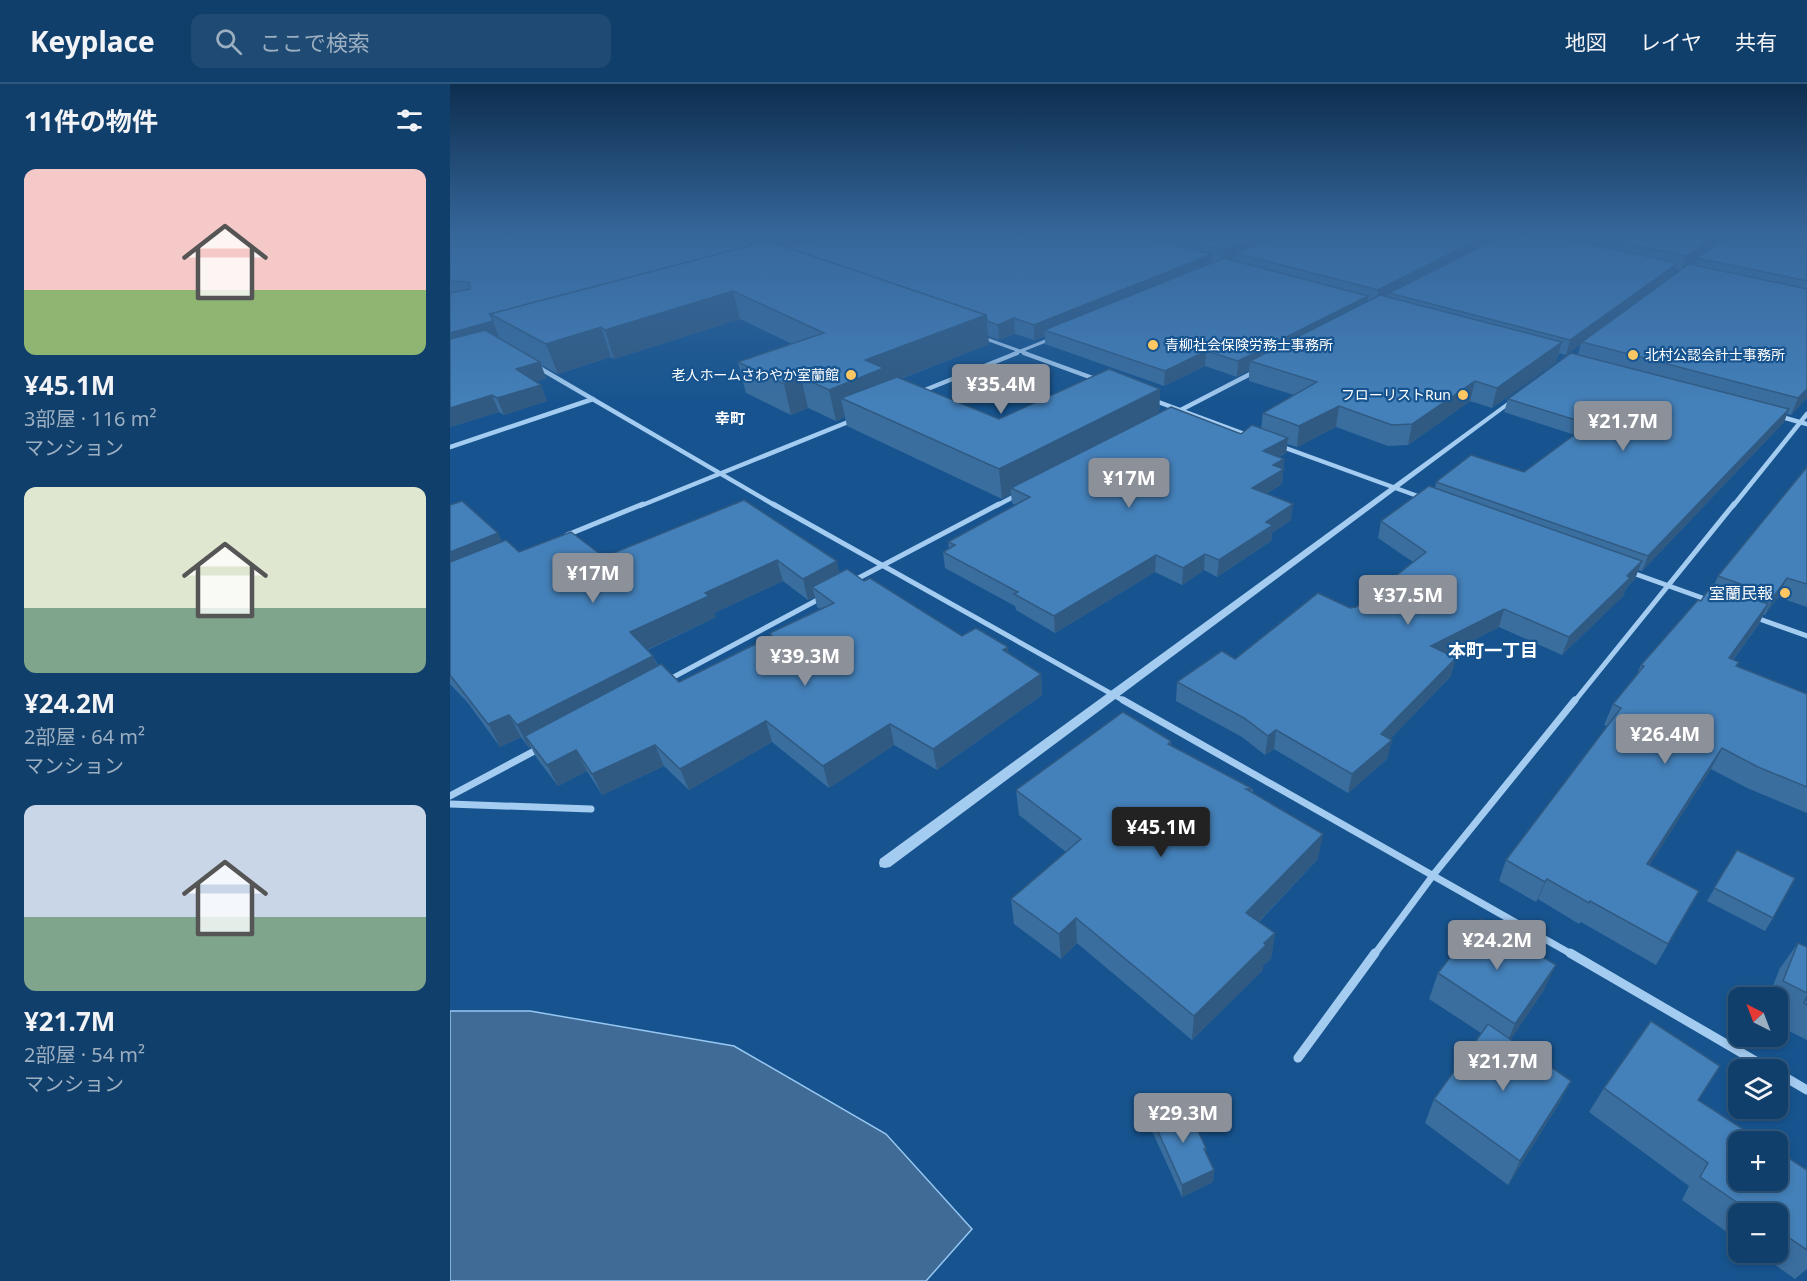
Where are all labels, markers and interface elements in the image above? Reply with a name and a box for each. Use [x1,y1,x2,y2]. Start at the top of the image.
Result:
search box [191,14,611,68]
text: Keyplace [30,22,155,60]
icon: search [212,25,245,58]
text: ここで検索 [260,27,370,57]
text: 地図 [1565,28,1607,56]
text: レイヤ [1640,28,1702,56]
text: 共有 [1735,28,1777,56]
text: 11件の物件 [24,103,158,139]
icon: filters [393,104,426,137]
icon: home [171,208,279,316]
place label: 青柳社会保険労務士事務所 [1165,335,1333,354]
marker: 青柳社会保険労務士事務所 [1146,338,1160,352]
place label: 北村公認会計士事務所 [1645,345,1785,364]
marker: 北村公認会計士事務所 [1626,348,1640,362]
pin: ¥35.4M [952,364,1050,415]
place label: 老人ホームさわやか室蘭館 [671,365,839,384]
text: ¥45.1M [24,367,115,403]
marker: 老人ホームさわやか室蘭館 [844,368,858,382]
text: ¥35.4M [966,370,1036,397]
place label: フローリストRun [1341,385,1451,404]
marker: フローリストRun [1456,388,1470,402]
pin: ¥21.7M [1574,401,1672,452]
text: 3部屋 · 116 m² [24,405,156,432]
text: ¥21.7M [1588,407,1658,434]
district label: 幸町 [715,408,745,428]
text: マンション [24,434,124,461]
pin: ¥17M [1093,458,1165,509]
text: ¥17M [1102,464,1156,491]
icon: home [171,526,279,634]
pin: ¥17M [557,553,629,604]
text: ¥17M [566,559,620,586]
pin: ¥37.5M [1359,575,1457,626]
text: ¥37.5M [1373,581,1443,608]
place label: 室蘭民報 [1709,582,1773,604]
marker: 室蘭民報 [1778,586,1792,600]
pin: ¥39.3M [756,636,854,687]
district label: 本町一丁目 [1448,638,1538,662]
text: ¥39.3M [770,642,840,669]
text: ¥24.2M [24,685,115,721]
pin: ¥26.4M [1616,714,1714,765]
text: ¥26.4M [1630,720,1700,747]
text: 2部屋 · 64 m² [24,723,145,750]
text: マンション [24,752,124,779]
pin: ¥45.1M [1112,807,1210,858]
text: ¥45.1M [1126,813,1196,840]
icon: home [171,844,279,952]
pin: ¥24.2M [1448,920,1546,971]
text: ¥24.2M [1462,926,1532,953]
north arrow [1728,987,1788,1047]
map controls [1728,987,1788,1263]
text: ¥21.7M [24,1003,115,1039]
text: 2部屋 · 54 m² [24,1041,145,1068]
pin: ¥21.7M [1454,1041,1552,1092]
text: ¥21.7M [1468,1047,1538,1074]
button: layers [1728,1059,1788,1119]
text: マンション [24,1070,124,1097]
pin: ¥29.3M [1134,1093,1232,1144]
text: ¥29.3M [1148,1099,1218,1126]
button: + [1728,1131,1788,1191]
button: − [1728,1203,1788,1263]

